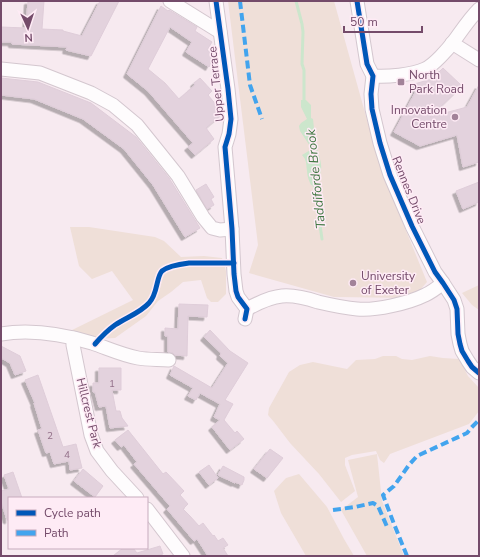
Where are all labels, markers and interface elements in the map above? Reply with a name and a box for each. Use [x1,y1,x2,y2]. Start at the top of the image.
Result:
north arrow [8,8,48,48]
scale bar [344,8,422,34]
text: 50 m [350,14,378,30]
text: N [24,30,33,45]
street label: Upper Terrace [204,45,228,123]
place label: North Park Road [409,67,464,97]
marker: North Park Road [396,77,406,87]
place label: Innovation Centre [391,102,447,132]
marker: Innovation Centre [450,112,460,122]
water label: Taddiforde Brook [302,128,330,230]
street label: Rennes Drive [388,154,430,226]
place label: University of Exeter [361,268,416,298]
marker: University of Exeter [348,278,358,288]
street label: Hillcrest Park [73,376,106,451]
house number: 1 [109,377,115,391]
house number: 2 [47,429,53,443]
house number: 4 [64,448,70,462]
legend [8,497,148,549]
text: Cycle path [44,505,101,521]
text: Path [44,525,69,541]

